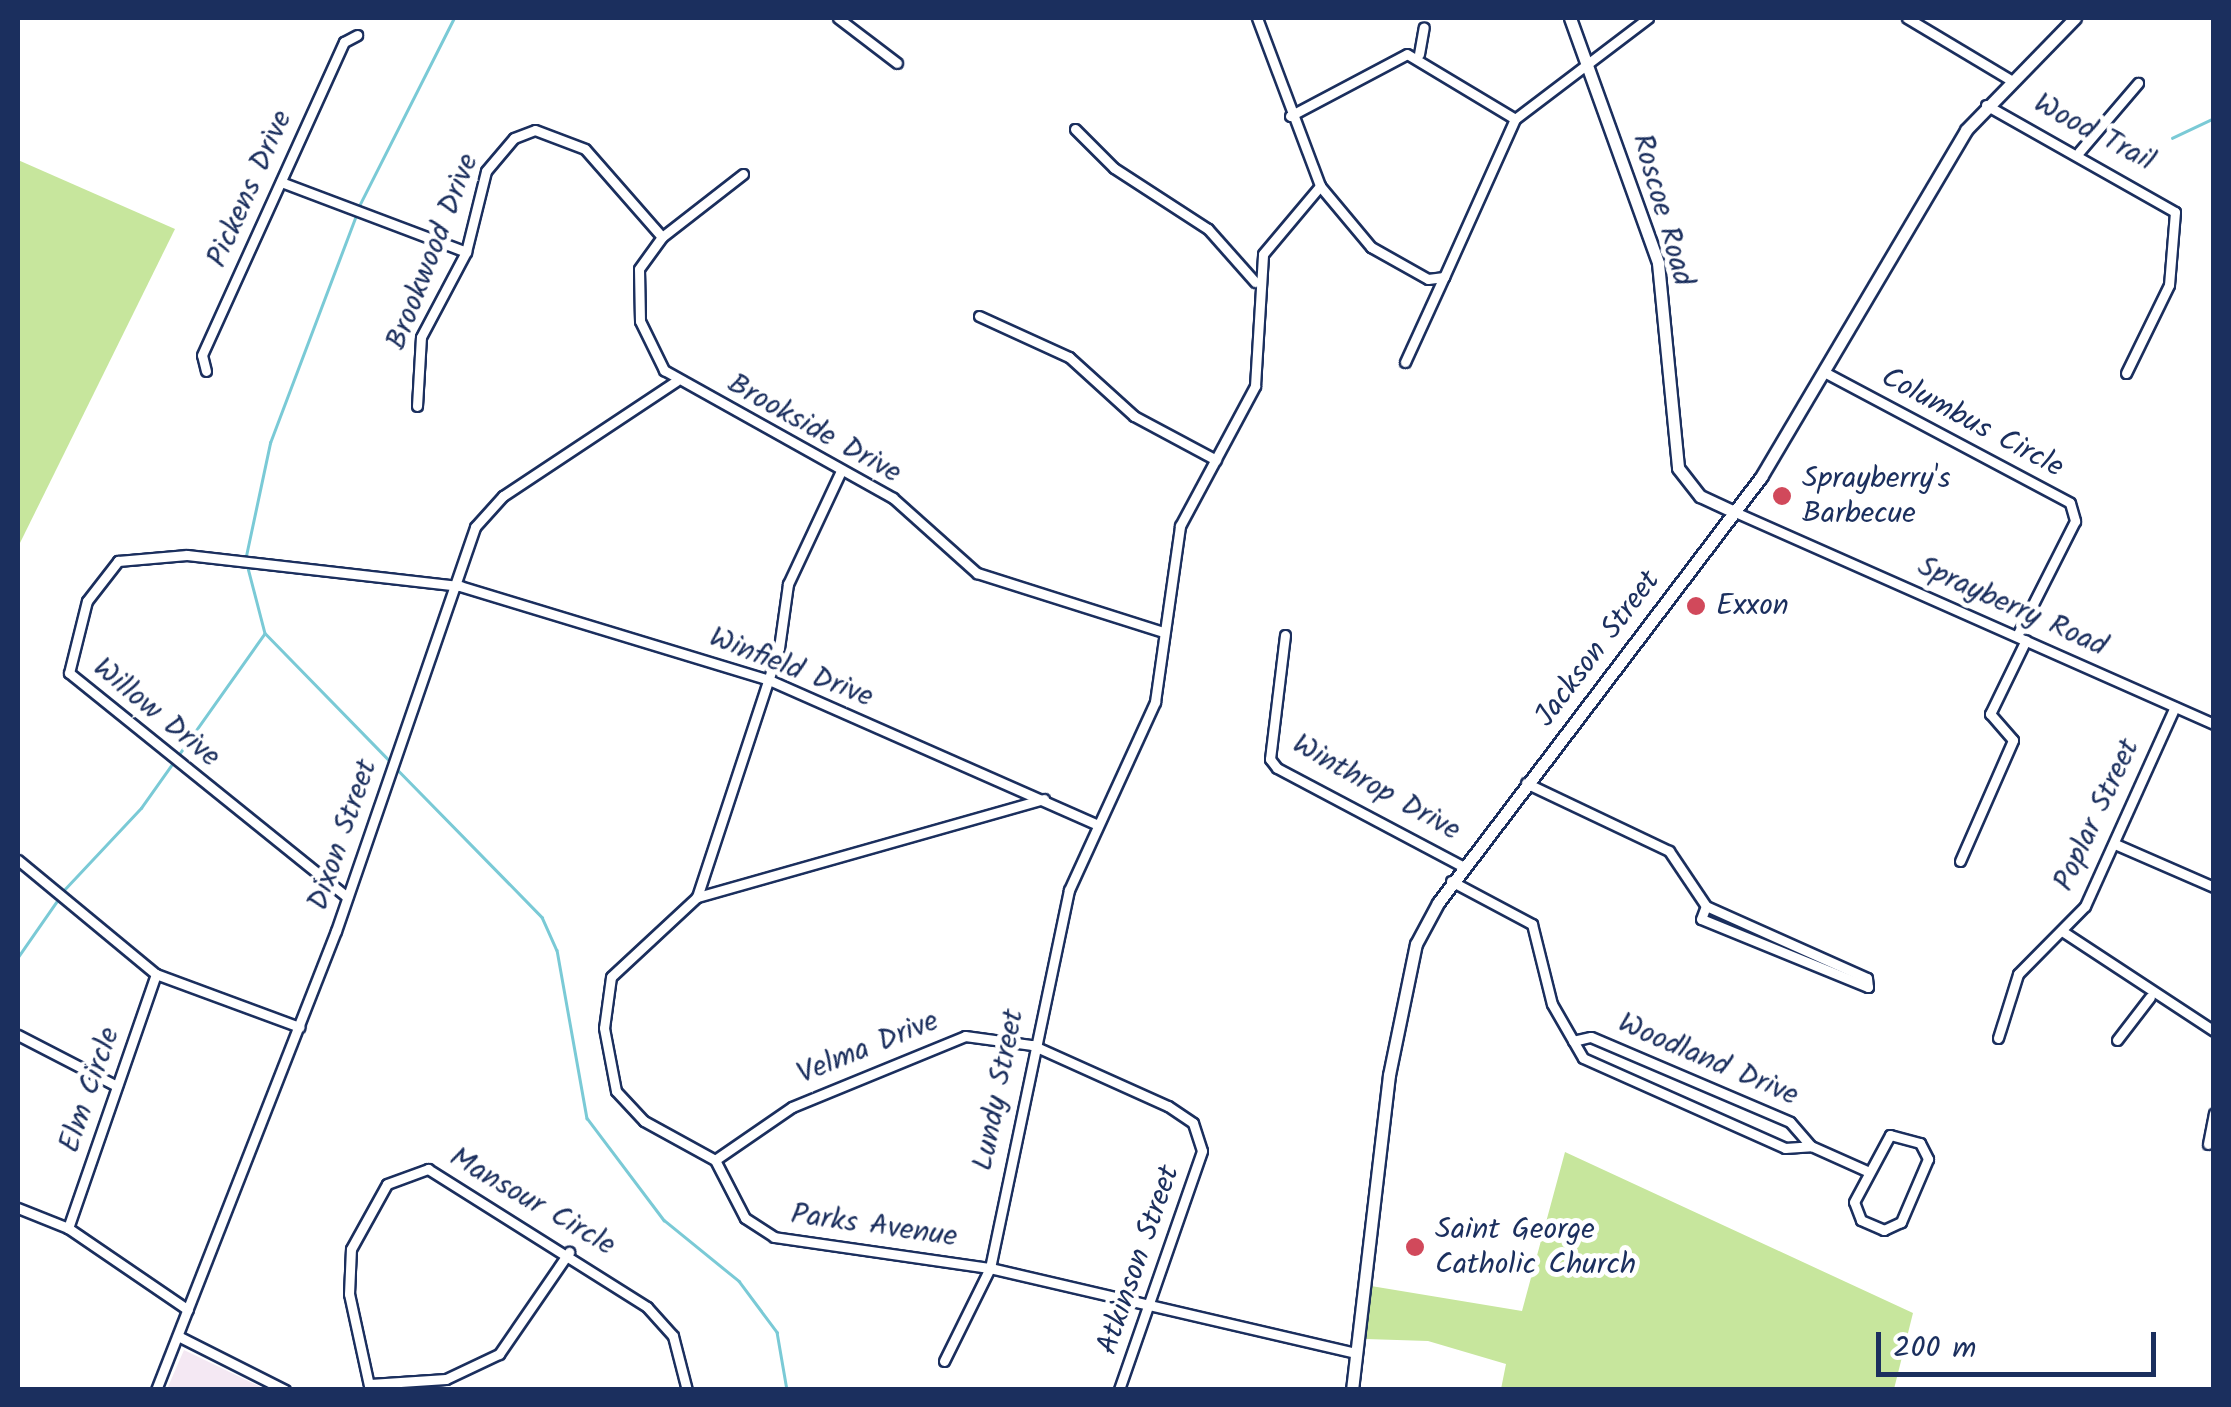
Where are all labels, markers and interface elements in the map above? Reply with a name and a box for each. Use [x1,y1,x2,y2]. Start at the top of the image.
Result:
street label: Wood Trail [2027,86,2161,180]
street label: Pickens Drive [199,105,301,273]
street label: Roscoe Road [1623,130,1701,290]
street label: Brookwood Drive [379,149,487,355]
street label: Columbus Circle [1875,360,2069,486]
street label: Brookside Drive [721,366,907,492]
place label: Sprayberry's Barbecue [1802,461,1951,532]
marker: Sprayberry's Barbecue [1771,485,1793,507]
street label: Sprayberry Road [1912,549,2112,665]
street label: Jackson Street [1528,564,1668,734]
place label: Exxon [1716,588,1789,624]
marker: Exxon [1685,595,1707,617]
street label: Winfield Drive [704,620,878,716]
street label: Willow Drive [85,651,227,775]
street label: Winthrop Drive [1286,727,1466,849]
street label: Poplar Street [2046,733,2148,897]
street label: Dixon Street [300,755,386,915]
street label: Velma Drive [792,1003,944,1093]
street label: Lundy Street [966,1006,1032,1174]
street label: Woodland Drive [1612,1006,1804,1114]
street label: Elm Circle [52,1023,128,1157]
street label: Mansour Circle [443,1140,621,1264]
street label: Atkinson Street [1090,1161,1188,1359]
street label: Parks Avenue [789,1197,959,1255]
place label: Saint George Catholic Church [1435,1212,1636,1282]
marker: Saint George Catholic Church [1404,1236,1426,1258]
scale bar [1881,1312,2161,1374]
text: 200 m [1893,1325,1976,1373]

